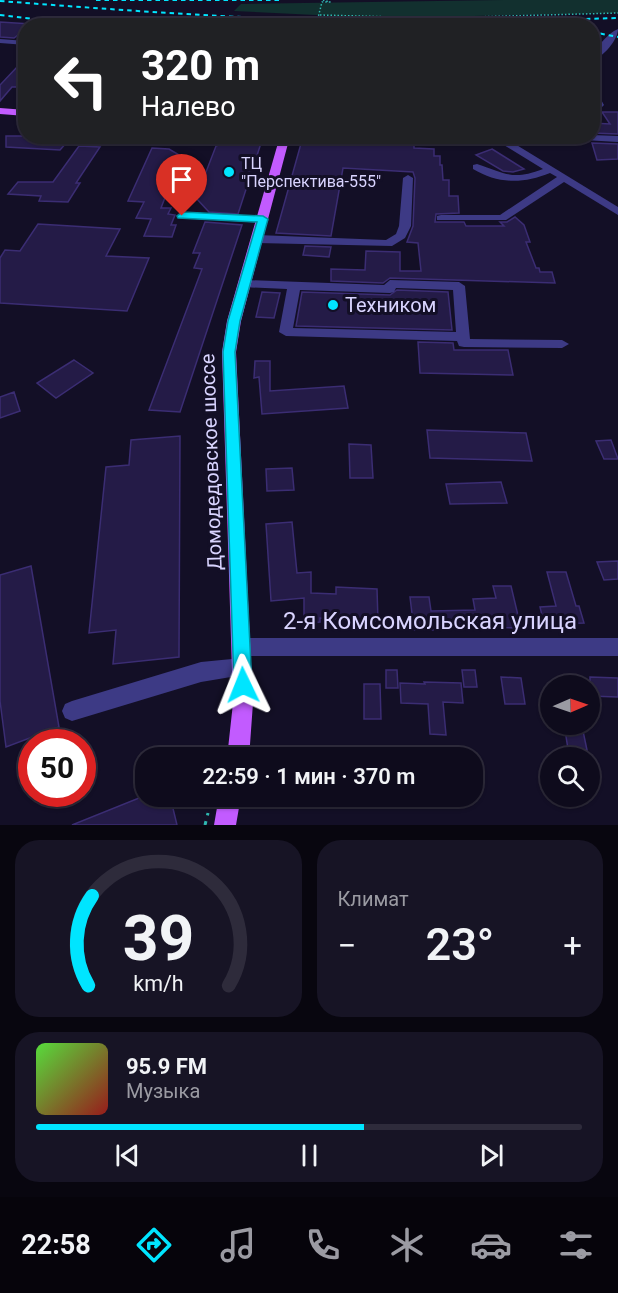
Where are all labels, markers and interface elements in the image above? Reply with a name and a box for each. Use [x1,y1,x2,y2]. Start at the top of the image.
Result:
text: 320 m [141,41,260,90]
icon: left [42,42,120,120]
text: Налево [141,91,236,123]
pin [156,154,207,216]
place label: ТЦ "Перспектива-555" [241,154,381,191]
icon: arrive [165,163,198,196]
marker: ТЦ "Перспектива-555" [222,165,236,179]
place label: Техником [345,293,436,317]
marker: Техником [326,298,340,312]
street label: Домодедовское шоссе [195,353,227,571]
street label: 2-я Комсомольская улица [283,607,577,635]
position arrow [211,653,275,717]
north arrow [540,675,600,735]
map controls [540,675,600,807]
speed limit sign: 50 [18,729,96,807]
button: search [540,747,600,807]
text: 22:59 · 1 мин · 370 m [203,764,415,789]
text: Климат [338,887,409,911]
text: 39 [122,902,194,975]
text: 23° [425,918,494,971]
text: − [338,926,356,965]
text: + [563,926,582,965]
text: km/h [133,971,183,996]
text: 95.9 FM [126,1054,207,1079]
text: Музыка [126,1079,200,1103]
icon: previous [111,1139,144,1172]
icon: pause [293,1139,326,1172]
icon: next [475,1139,508,1172]
icon: directions [133,1224,175,1266]
icon: music [217,1224,259,1266]
icon: phone [302,1224,344,1266]
icon: climate [386,1224,428,1266]
icon: car [470,1224,512,1266]
icon: filters [555,1224,597,1266]
text: 22:58 [21,1229,91,1261]

